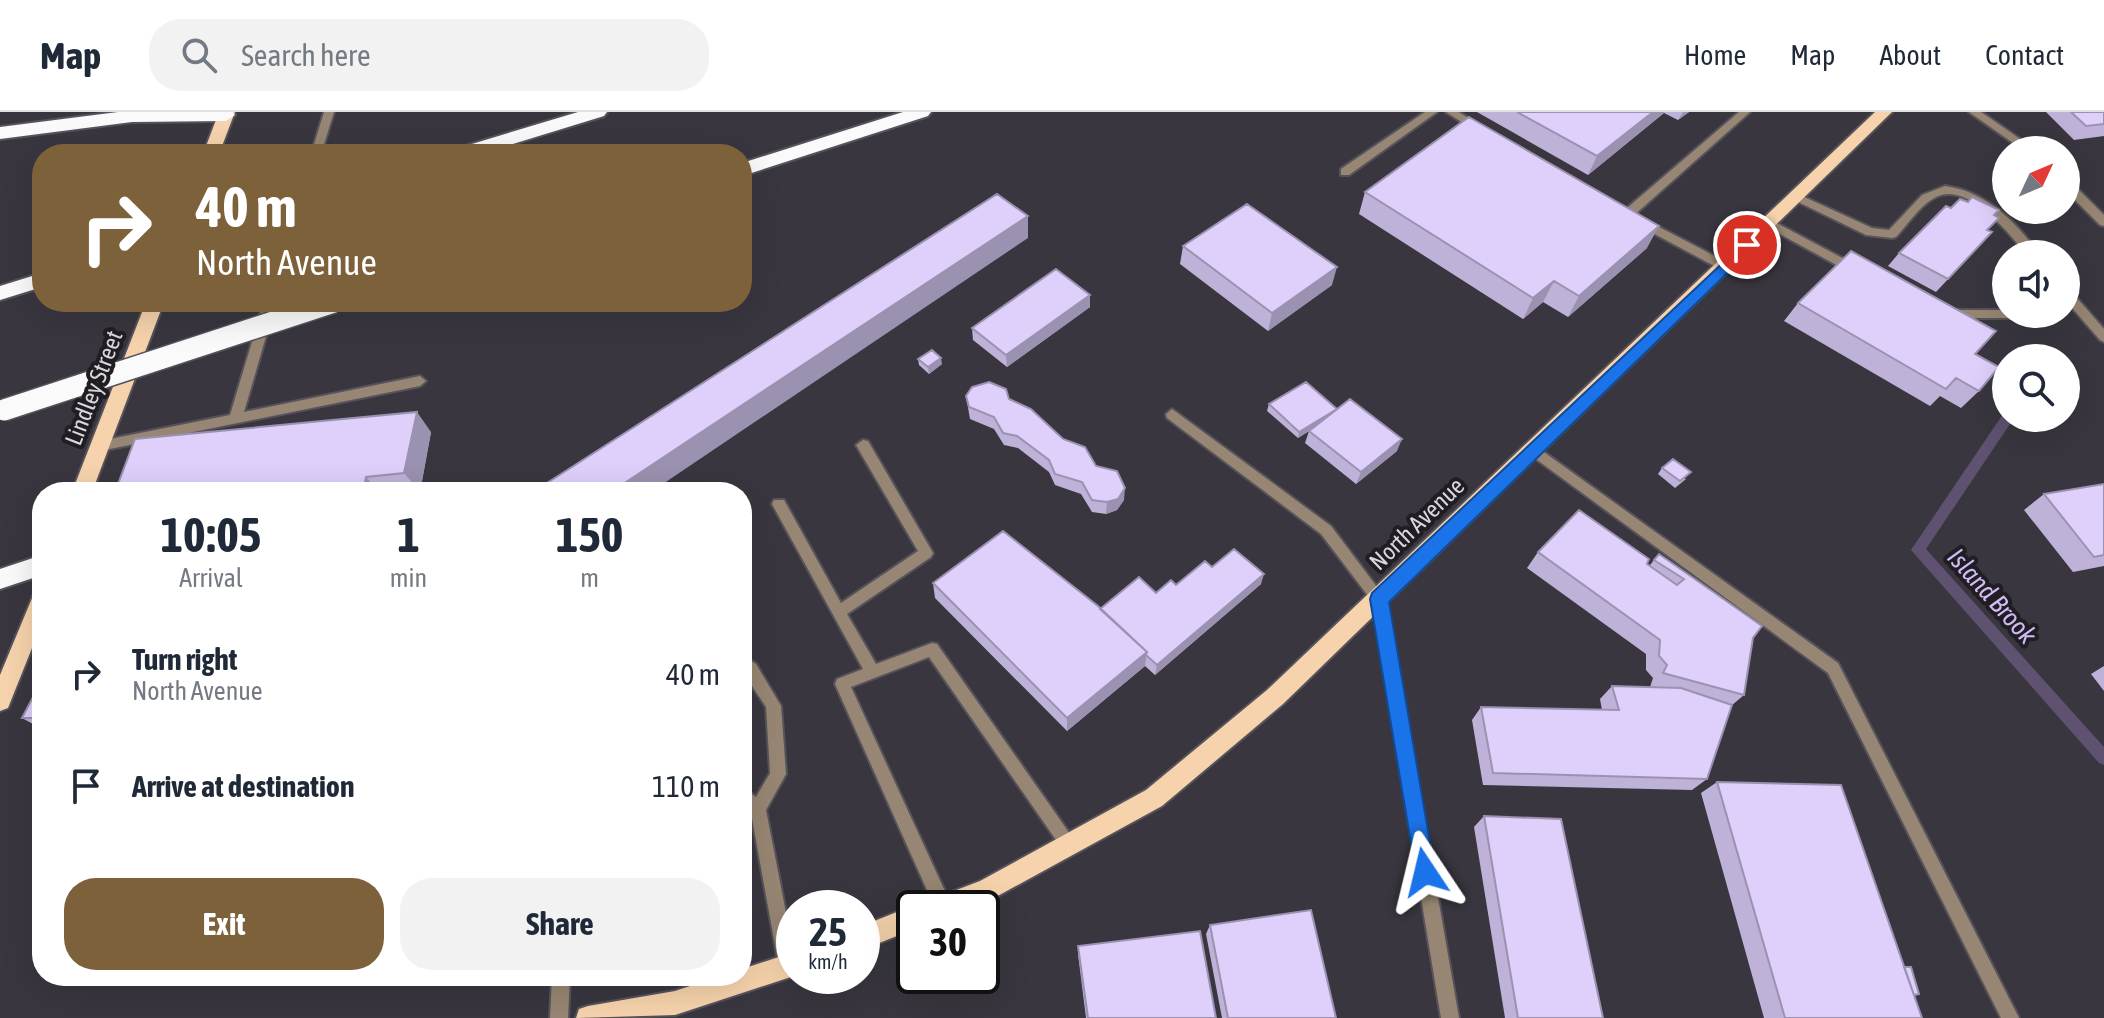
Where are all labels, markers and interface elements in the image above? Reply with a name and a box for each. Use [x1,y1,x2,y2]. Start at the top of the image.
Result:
search box [149,19,709,91]
icon: search [177,33,221,77]
text: Map [40,34,101,77]
text: Search here [241,38,371,72]
text: Home [1684,39,1746,71]
text: Map [1790,39,1835,71]
text: About [1879,39,1941,71]
text: Contact [1985,39,2064,71]
north arrow [1992,136,2080,224]
map controls [1992,136,2080,432]
text: 40 m [196,175,297,239]
icon: right [64,176,168,280]
pin [1713,211,1781,279]
icon: arrive [1725,223,1769,267]
button: sound [1992,240,2080,328]
text: North Avenue [196,241,377,283]
street label: Lindley Street [59,327,128,449]
button: search [1992,344,2080,432]
street label: North Avenue [1364,472,1469,575]
text: 10:05 [161,507,261,562]
text: 1 [397,507,420,562]
text: 150 [556,507,623,562]
water label: Island Brook [1941,542,2043,650]
text: Arrival [179,563,243,593]
text: min [390,563,427,593]
text: m [580,563,599,593]
text: Turn right [132,642,238,676]
icon: right [64,652,108,696]
text: 40 m [666,657,720,691]
text: North Avenue [132,676,263,706]
icon: arrive [64,764,108,808]
text: Arrive at destination [132,769,354,803]
text: 110 m [652,769,720,803]
position arrow [1383,830,1467,914]
button: Exit [64,878,384,970]
button: Share [400,878,720,970]
speed limit sign: 30 [896,890,1000,994]
text: 25 [809,909,847,954]
text: km/h [808,950,848,973]

